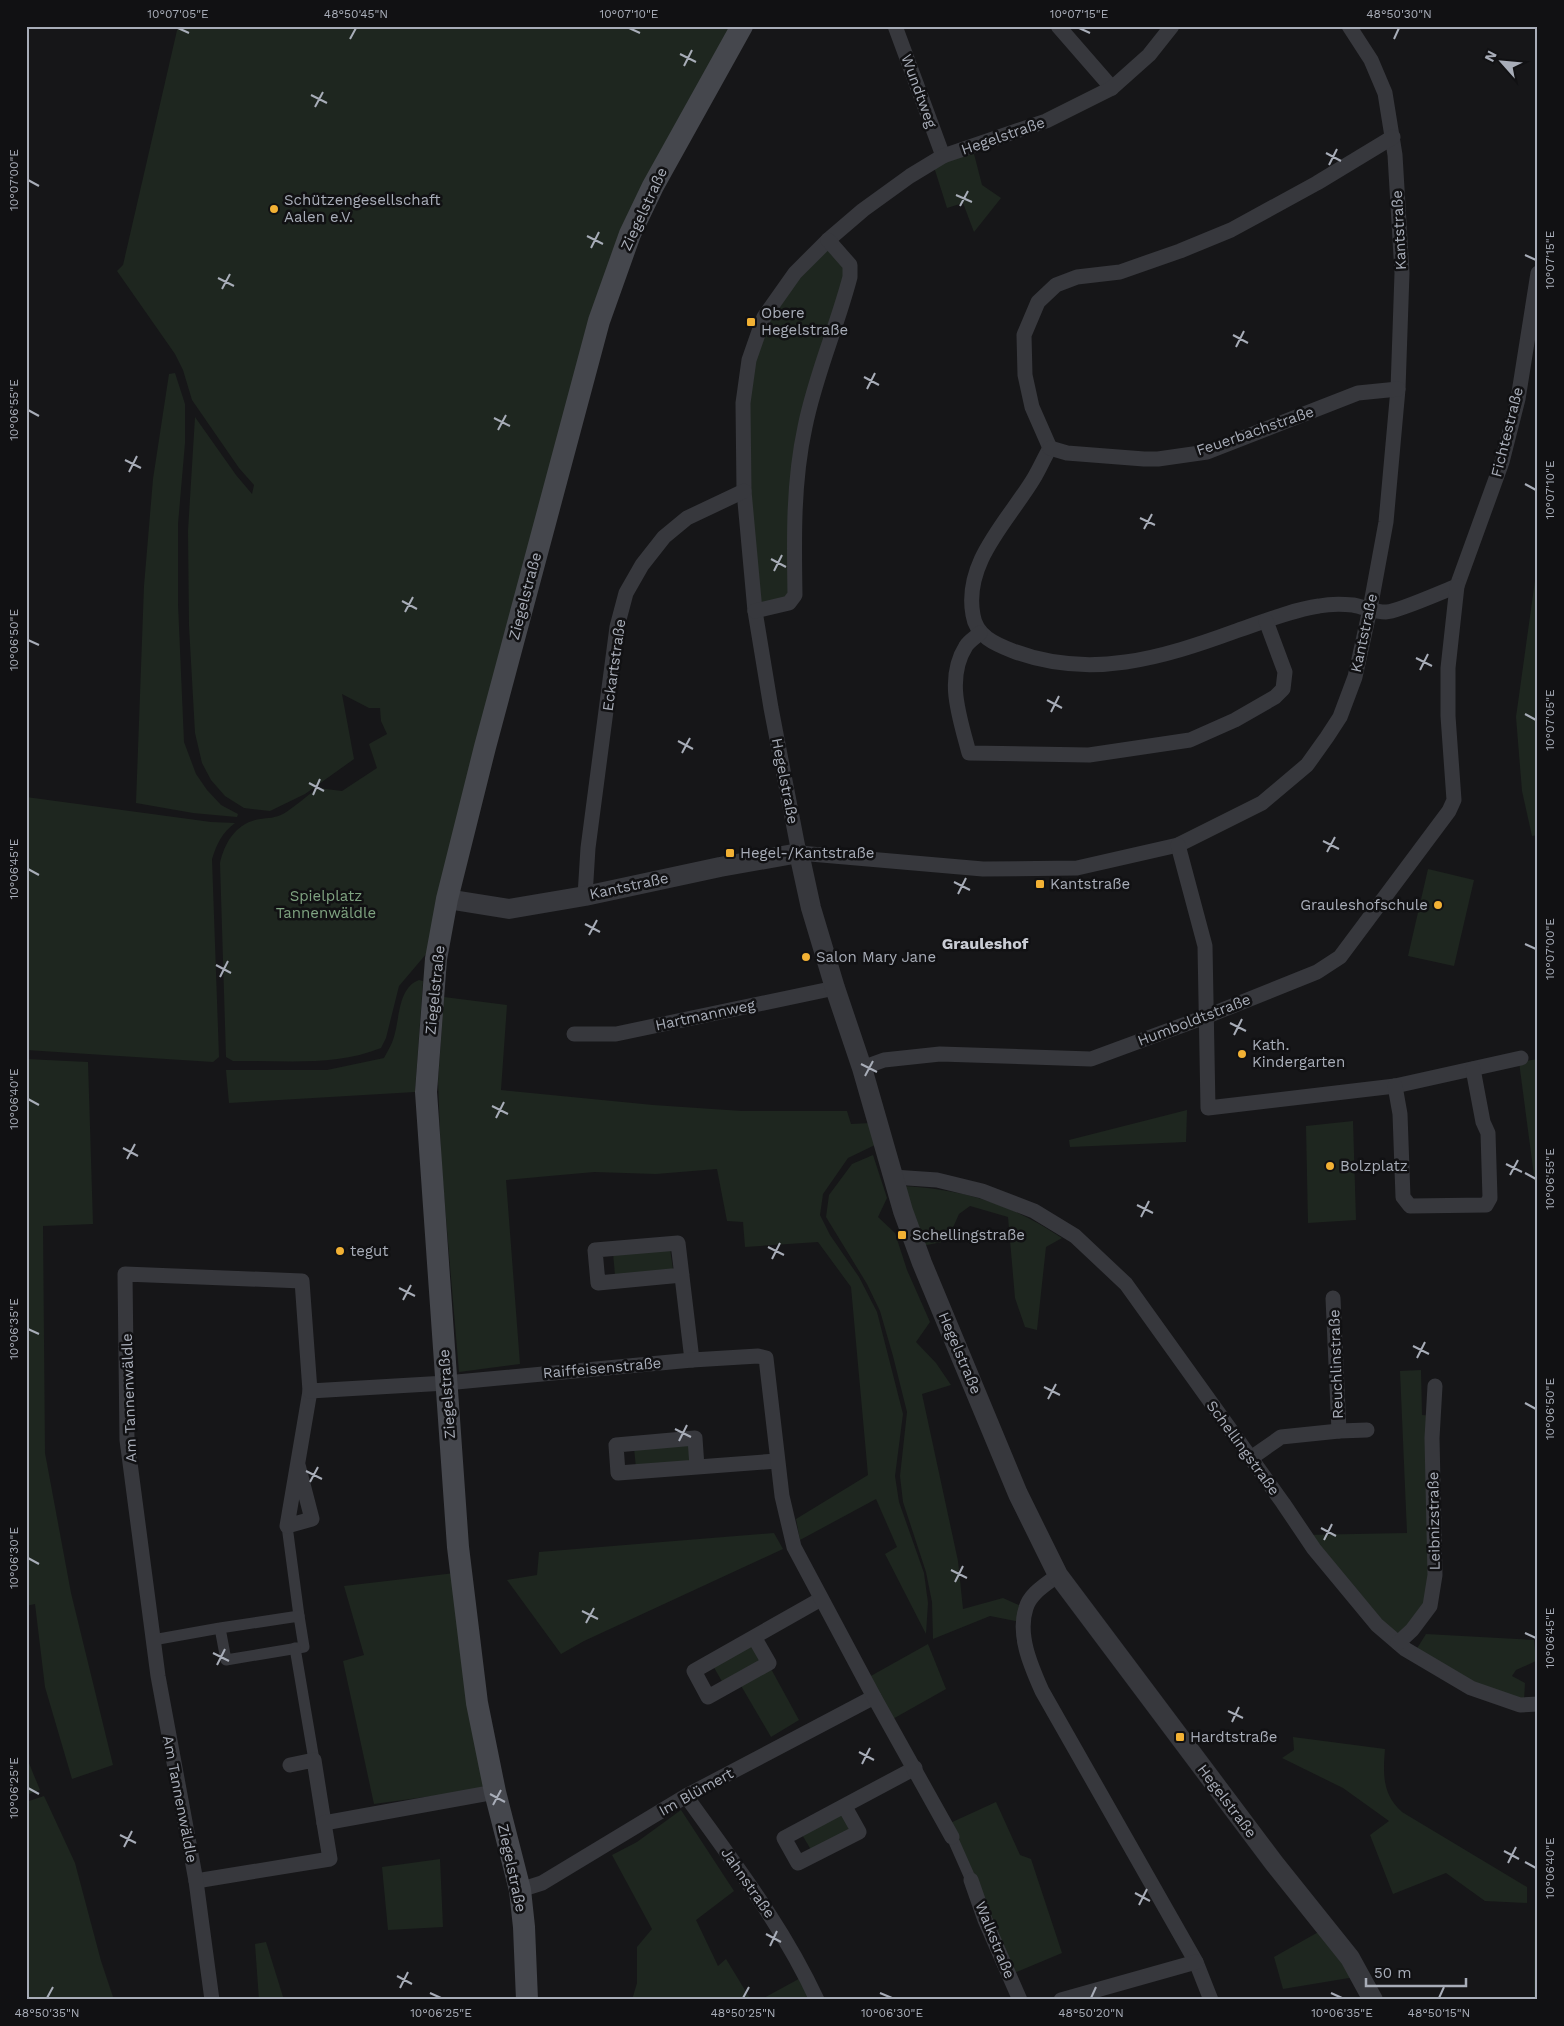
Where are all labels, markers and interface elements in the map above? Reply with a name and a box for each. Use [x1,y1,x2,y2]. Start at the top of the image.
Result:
text: 10°07'05"E [147,7,209,21]
text: 48°50'45"N [324,7,388,21]
text: 10°07'10"E [599,7,659,21]
text: 10°07'15"E [1050,7,1109,21]
text: 48°50'30"N [1366,7,1432,21]
north arrow [1476,38,1526,88]
text: N [1481,48,1500,64]
street label: Wundtweg [897,52,941,130]
street label: Hegelstraße [959,113,1047,159]
text: 10°07'00"E [7,149,21,211]
street label: Ziegelstraße [617,164,671,254]
street label: Kantstraße [1388,190,1410,270]
place label: Schützengesellschaft Aalen e.V. [284,191,441,226]
marker: Schützengesellschaft Aalen e.V. [268,203,280,215]
text: 10°07'15"E [1543,230,1557,289]
place label: Obere Hegelstraße [761,304,848,339]
marker: Obere Hegelstraße [745,316,757,328]
text: 10°06'55"E [7,379,21,441]
street label: Fichtestraße [1487,385,1527,479]
street label: Feuerbachstraße [1194,402,1316,460]
text: 10°07'10"E [1543,460,1557,520]
street label: Ziegelstraße [505,550,545,642]
street label: Kantstraße [1347,592,1381,674]
text: 10°06'50"E [7,609,21,671]
street label: Eckartstraße [599,618,629,712]
text: 10°07'05"E [1543,689,1557,751]
street label: Hegelstraße [768,736,802,826]
text: 10°06'45"E [7,838,21,899]
place label: Hegel-/Kantstraße [740,844,874,862]
marker: Hegel-/Kantstraße [724,847,736,859]
street label: Kantstraße [588,869,670,903]
place label: Kantstraße [1050,875,1130,893]
marker: Kantstraße [1034,878,1046,890]
park label: Spielplatz Tannenwäldle [276,887,376,922]
place label: Grauleshofschule [1300,896,1428,914]
marker: Grauleshofschule [1432,899,1444,911]
text: 10°07'00"E [1543,918,1557,980]
district label: Grauleshof [942,934,1029,953]
street label: Ziegelstraße [421,944,449,1036]
place label: Salon Mary Jane [816,948,936,966]
marker: Salon Mary Jane [800,951,812,963]
street label: Humboldtstraße [1135,990,1253,1050]
street label: Hartmannweg [653,996,757,1034]
place label: Kath. Kindergarten [1252,1036,1345,1071]
marker: Kath. Kindergarten [1236,1048,1248,1060]
text: 10°06'40"E [7,1068,21,1130]
text: 10°06'55"E [1543,1148,1557,1210]
place label: Bolzplatz [1340,1157,1408,1175]
marker: Bolzplatz [1324,1160,1336,1172]
place label: Schellingstraße [912,1226,1025,1244]
marker: Schellingstraße [896,1229,908,1241]
place label: tegut [350,1242,389,1260]
marker: tegut [334,1245,346,1257]
text: 10°06'35"E [7,1298,21,1360]
street label: Hegelstraße [935,1309,985,1397]
street label: Reuchlinstraße [1325,1309,1347,1419]
street label: Am Tannenwäldle [118,1333,140,1463]
street label: Ziegelstraße [435,1349,459,1439]
street label: Raiffeisenstraße [542,1354,662,1382]
text: 10°06'50"E [1543,1378,1557,1440]
street label: Schellingstraße [1203,1397,1283,1499]
street label: Leibnizstraße [1424,1472,1444,1570]
text: 10°06'30"E [7,1527,21,1589]
text: 10°06'45"E [1543,1607,1557,1668]
place label: Hardtstraße [1190,1728,1277,1746]
marker: Hardtstraße [1174,1731,1186,1743]
street label: Am Tannenwäldle [159,1734,201,1864]
text: 10°06'25"E [7,1757,21,1819]
street label: Hegelstraße [1194,1761,1260,1841]
street label: Im Blümert [656,1764,737,1820]
street label: Ziegelstraße [494,1822,530,1914]
text: 10°06'40"E [1543,1837,1557,1899]
street label: Jahnstraße [717,1844,779,1922]
street label: Walkstraße [971,1899,1019,1981]
scale bar [1366,1956,1466,1988]
text: 50 m [1374,1964,1411,1982]
text: 48°50'35"N [14,2006,80,2020]
text: 10°06'25"E [410,2006,472,2020]
text: 48°50'25"N [710,2006,776,2020]
text: 10°06'30"E [861,2006,923,2020]
text: 48°50'20"N [1058,2006,1124,2020]
text: 10°06'35"E [1311,2006,1373,2020]
text: 48°50'15"N [1408,2006,1470,2020]

